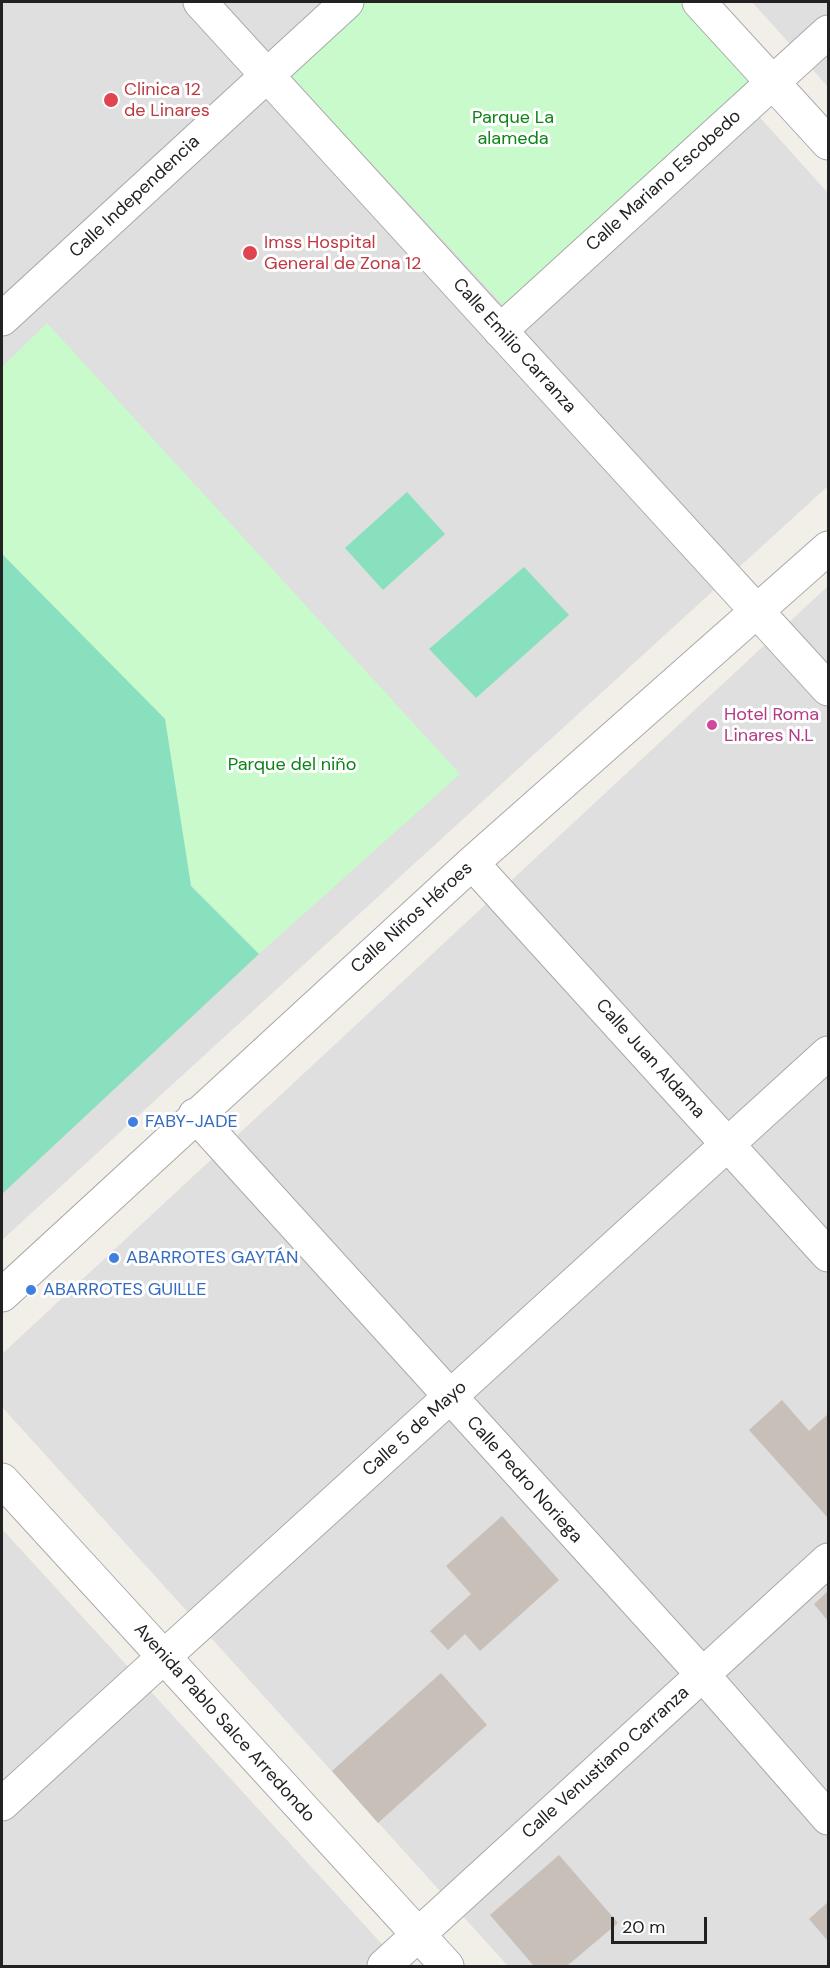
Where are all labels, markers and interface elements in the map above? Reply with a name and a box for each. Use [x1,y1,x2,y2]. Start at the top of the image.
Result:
place label: Clinica 12 de Linares [124,79,210,122]
marker: Clinica 12 de Linares [102,91,120,109]
street label: Calle Mariano Escobedo [582,106,746,256]
park label: Parque La alameda [472,107,554,150]
street label: Calle Independencia [66,131,204,263]
place label: Imss Hospital General de Zona 12 [264,232,421,274]
marker: Imss Hospital General de Zona 12 [241,244,259,262]
street label: Calle Emilio Carranza [448,274,580,418]
place label: Hotel Roma Linares N.L [724,704,819,746]
marker: Hotel Roma Linares N.L [705,718,719,732]
park label: Parque del niño [228,754,356,776]
street label: Calle Niños Héroes [347,858,477,978]
street label: Calle Juan Aldama [591,995,709,1123]
place label: FABY-JADE [145,1111,238,1133]
marker: FABY-JADE [126,1115,140,1129]
place label: ABARROTES GAYTÁN [126,1247,298,1269]
marker: ABARROTES GAYTÁN [107,1251,121,1265]
place label: ABARROTES GUILLE [43,1279,206,1301]
marker: ABARROTES GUILLE [24,1283,38,1297]
street label: Calle 5 de Mayo [359,1377,471,1481]
street label: Calle Pedro Noriega [461,1412,587,1548]
street label: Avenida Pablo Salce Arredondo [129,1619,319,1827]
street label: Calle Venustiano Carranza [518,1682,694,1844]
scale bar [614,1905,710,1943]
text: 20 m [622,1915,665,1939]

